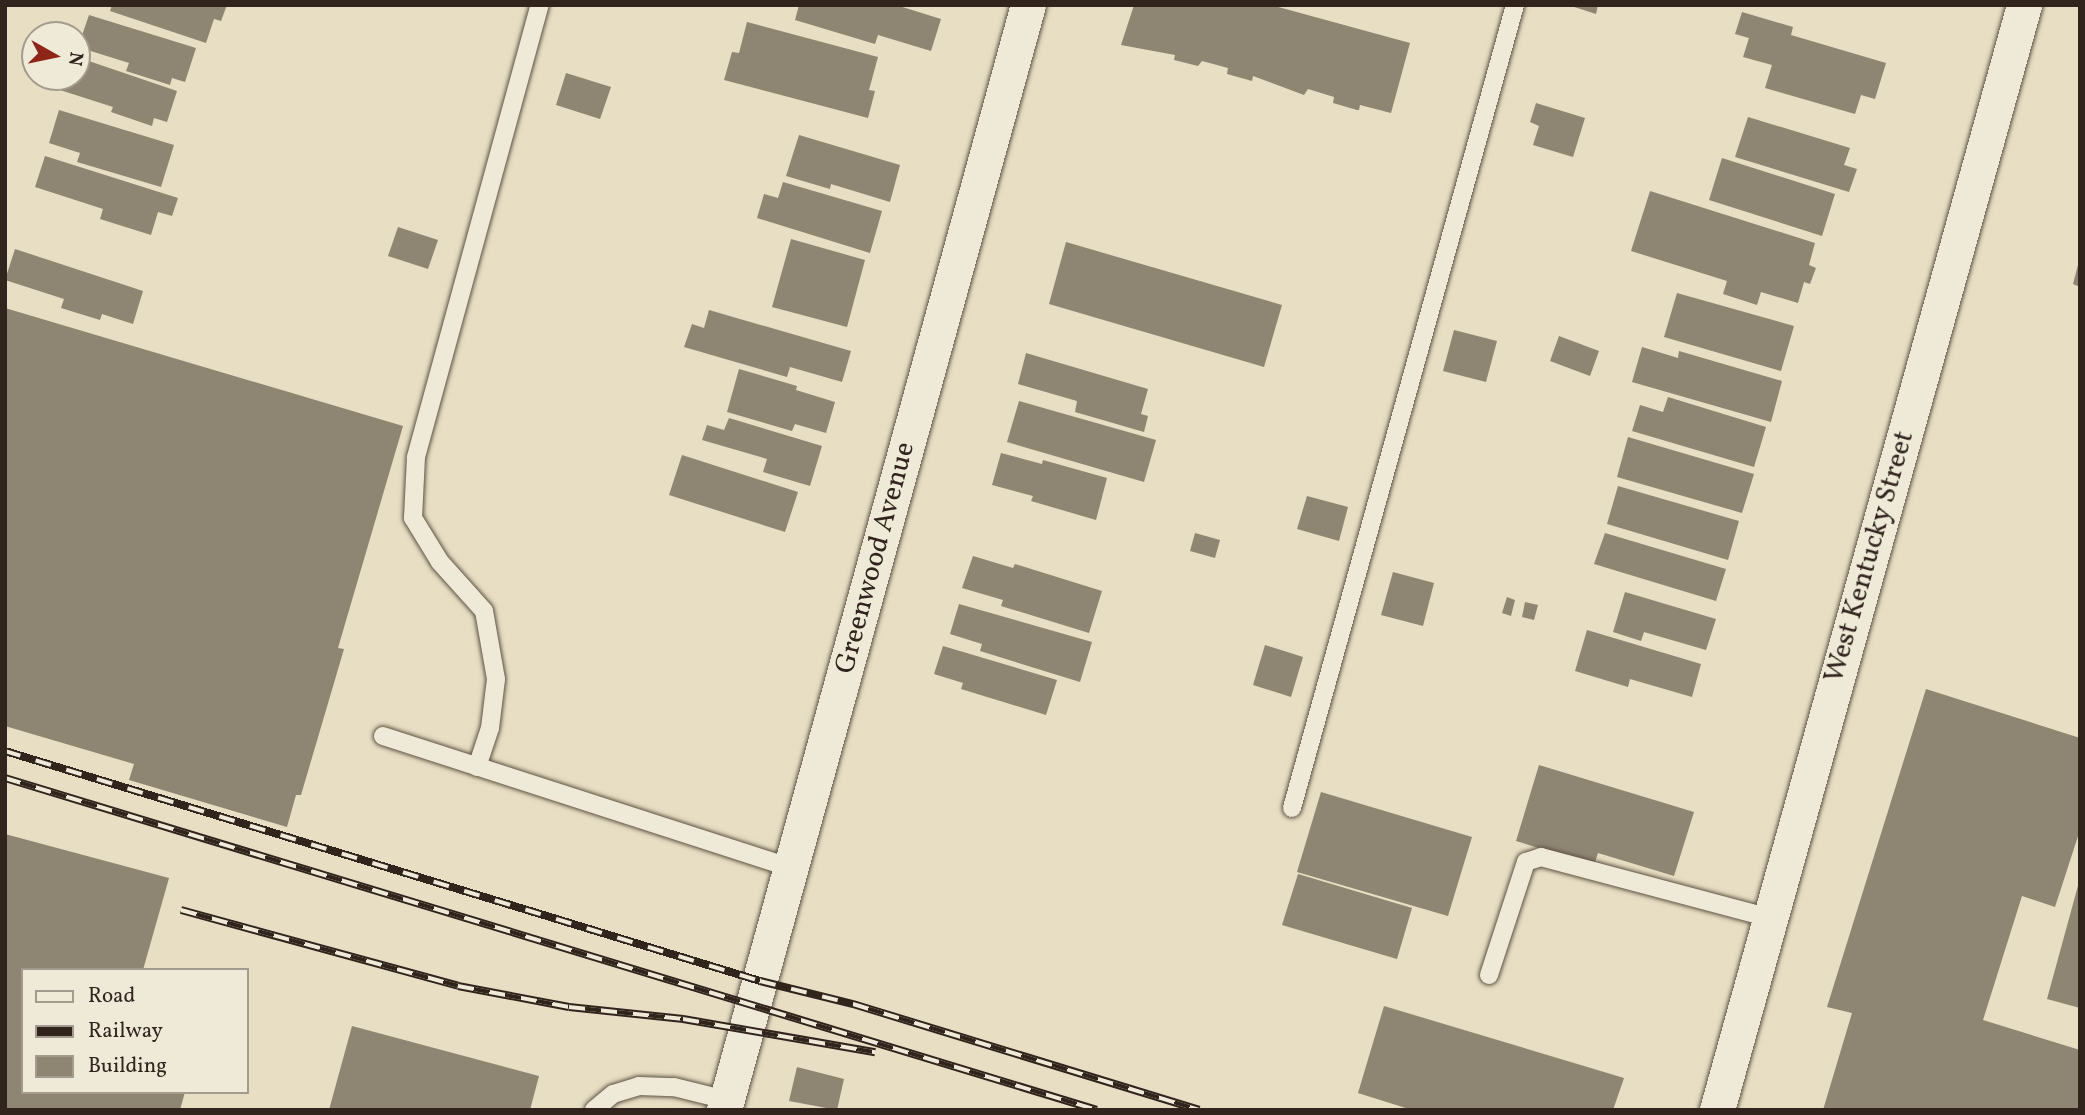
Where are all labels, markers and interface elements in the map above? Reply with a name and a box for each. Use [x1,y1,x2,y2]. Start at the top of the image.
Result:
north arrow [21,21,91,91]
text: N [61,50,89,68]
street label: West Kentucky Street [1818,427,1922,687]
street label: Greenwood Avenue [829,438,923,678]
legend [21,968,248,1094]
text: Road [88,982,135,1011]
text: Railway [88,1017,163,1046]
text: Building [88,1052,167,1081]

